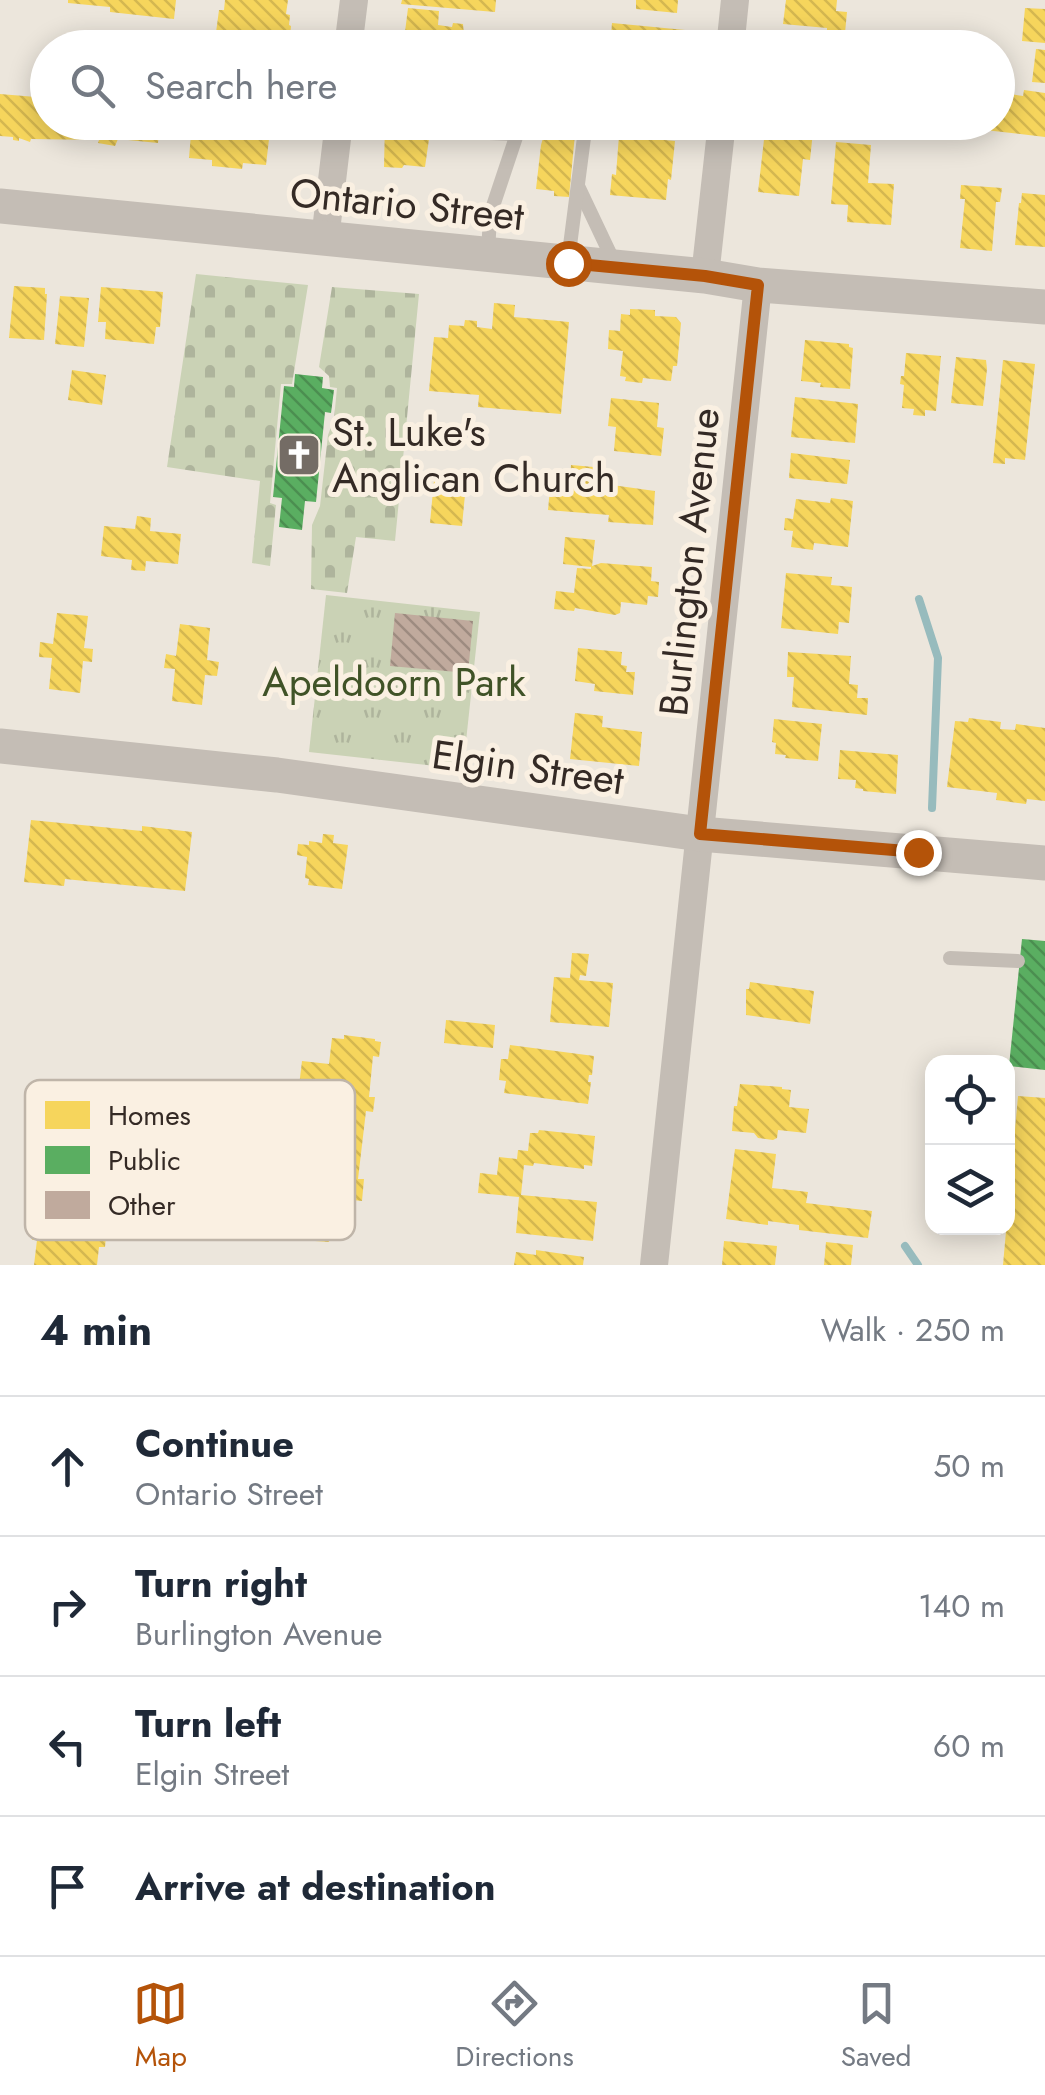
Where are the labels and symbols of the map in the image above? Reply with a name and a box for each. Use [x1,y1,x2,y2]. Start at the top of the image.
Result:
street label: Ontario Street [287,163,527,245]
route start [546,241,592,287]
place label: St. Luke's Anglican Church [332,403,616,507]
street label: Burlington Avenue [644,405,734,719]
church icon: St. Luke's Anglican Church [276,432,322,478]
park label: Apeldoorn Park [262,653,526,711]
street label: Elgin Street [428,725,628,809]
route end [896,830,942,876]
legend [25,1080,355,1240]
text: Homes [108,1095,191,1136]
text: Public [108,1140,181,1181]
text: Other [108,1185,176,1226]

